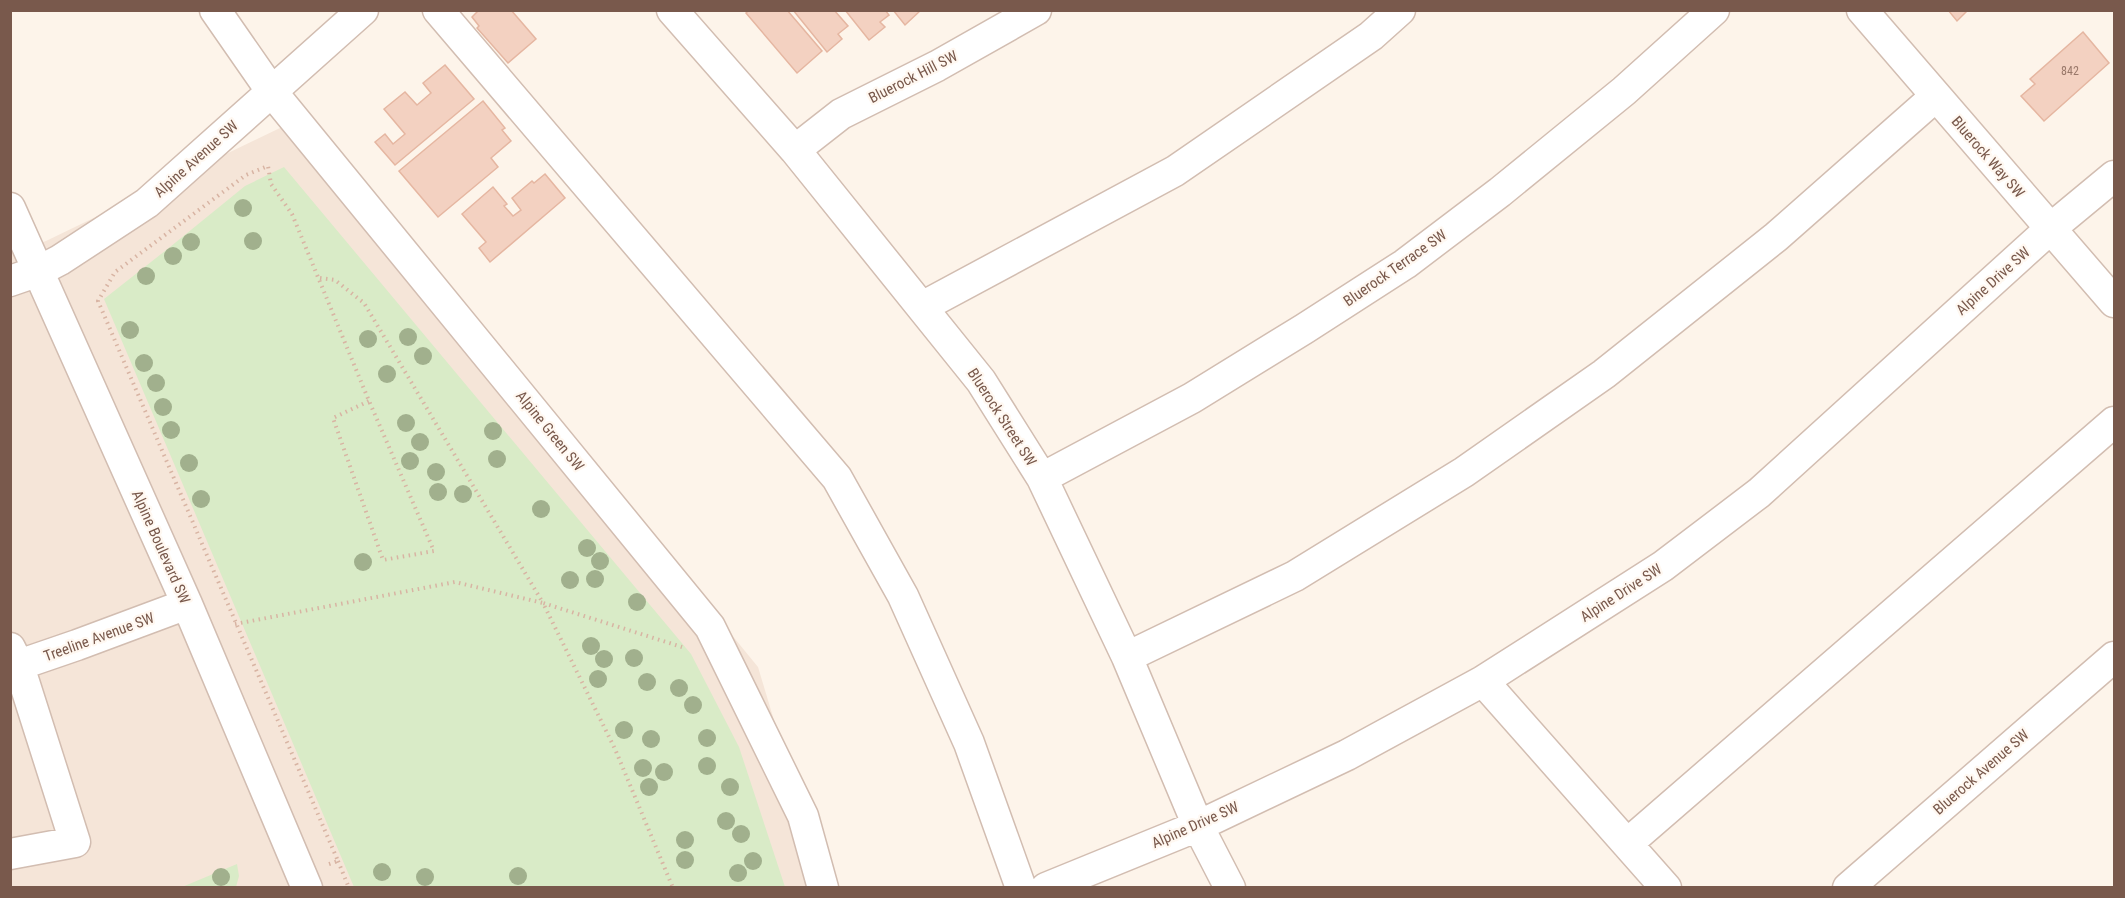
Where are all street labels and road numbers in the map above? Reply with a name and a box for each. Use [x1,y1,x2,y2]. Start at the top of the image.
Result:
street label: Bluerock Hill SW [866,47,961,107]
street label: Bluerock Way SW [1948,113,2029,202]
street label: Alpine Avenue SW [150,116,242,201]
street label: Bluerock Terrace SW [1340,225,1450,310]
street label: Alpine Drive SW [1952,243,2034,319]
street label: Bluerock Street SW [964,365,1041,470]
street label: Alpine Green SW [512,387,588,475]
street label: Alpine Boulevard SW [128,488,194,607]
street label: Alpine Drive SW [1577,560,1665,626]
street label: Treeline Avenue SW [41,608,157,665]
street label: Bluerock Avenue SW [1930,725,2033,818]
street label: Alpine Drive SW [1149,798,1242,852]

